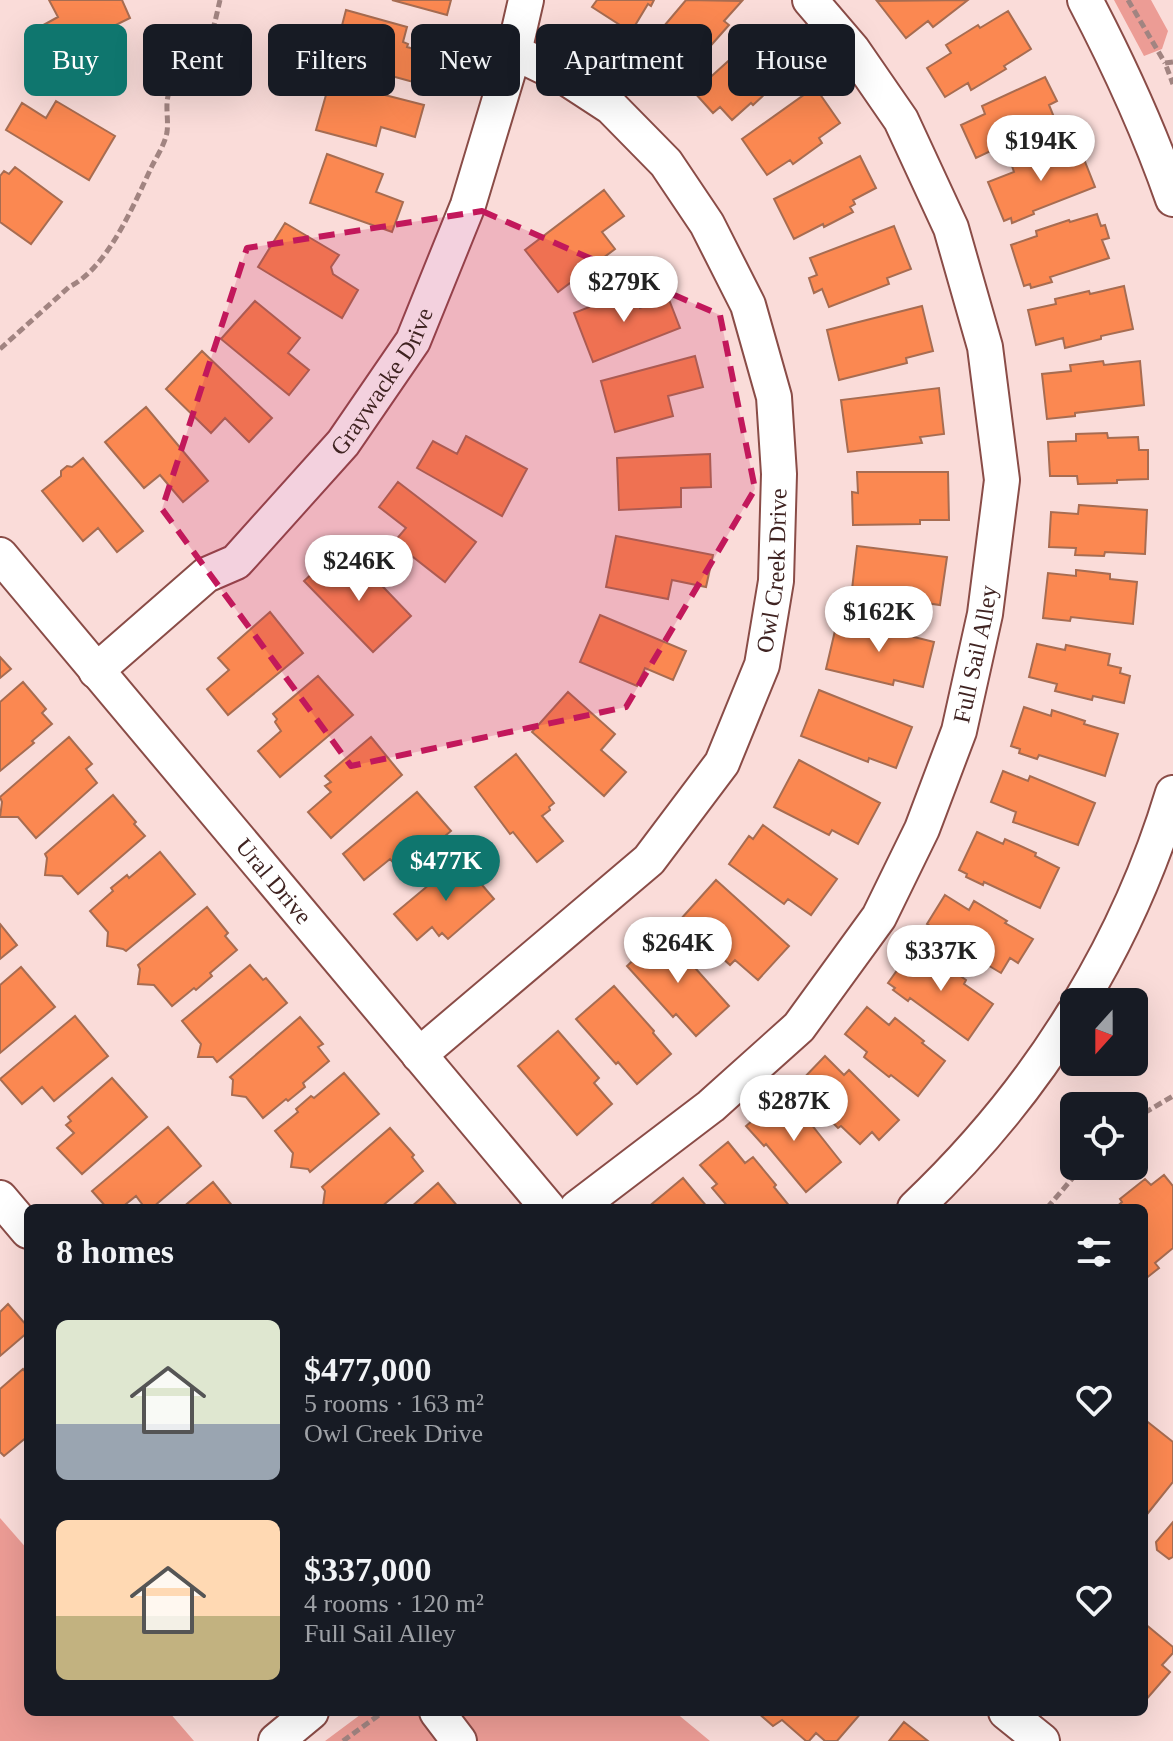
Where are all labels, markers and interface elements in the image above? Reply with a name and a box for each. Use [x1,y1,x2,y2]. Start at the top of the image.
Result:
chip: Buy [24,24,127,96]
chip: Rent [143,24,252,96]
chip: Filters [268,24,395,96]
chip: New [411,24,520,96]
chip: Apartment [536,24,712,96]
chip: House [728,24,855,96]
pin: $194K [985,115,1097,183]
text: $194K [1005,126,1077,155]
pin: $279K [568,256,680,324]
text: $279K [588,267,660,296]
street label: Graywacke Drive [325,304,438,460]
street label: Owl Creek Drive [751,488,792,655]
pin: $246K [303,535,415,603]
text: $246K [323,546,395,575]
street label: Full Sail Alley [948,584,1002,725]
pin: $162K [823,586,935,654]
text: $162K [843,597,915,626]
street label: Ural Drive [231,833,317,929]
pin: $477K [390,835,502,903]
text: $477K [410,846,482,875]
pin: $264K [622,917,734,985]
pin: $337K [885,925,997,993]
text: $264K [642,928,714,957]
text: $337K [905,936,977,965]
north arrow [1060,988,1148,1076]
map controls [1060,988,1148,1180]
pin: $287K [738,1075,850,1143]
text: $287K [758,1086,830,1115]
button: locate [1060,1092,1148,1180]
icon: filters [1072,1230,1116,1274]
text: 8 homes [56,1233,174,1270]
text: $477,000 [304,1351,432,1388]
icon: home [120,1352,216,1448]
icon: heart [1072,1378,1116,1422]
text: 5 rooms · 163 m² [304,1389,484,1418]
text: Owl Creek Drive [304,1419,483,1448]
text: $337,000 [304,1551,432,1588]
icon: home [120,1552,216,1648]
icon: heart [1072,1578,1116,1622]
text: 4 rooms · 120 m² [304,1589,484,1618]
text: Full Sail Alley [304,1619,456,1648]

